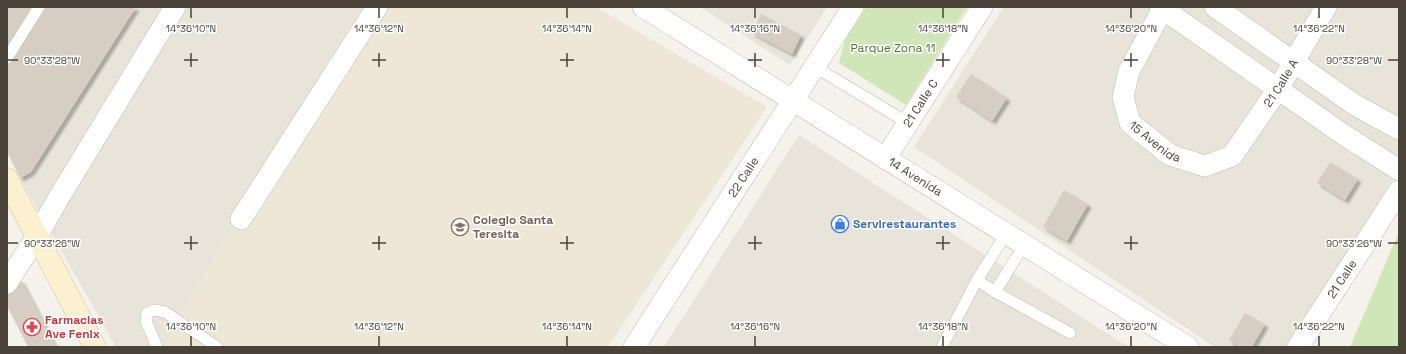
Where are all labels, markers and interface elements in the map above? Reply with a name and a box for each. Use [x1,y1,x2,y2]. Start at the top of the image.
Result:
text: 14°36'10"N [166,22,216,35]
text: 14°36'12"N [354,22,404,35]
text: 14°36'14"N [542,22,592,35]
text: 14°36'16"N [730,22,780,35]
text: 14°36'18"N [918,22,968,35]
text: 14°36'20"N [1105,22,1157,35]
text: 14°36'22"N [1293,22,1345,35]
park label: Parque Zona 11 [850,40,936,56]
text: 90°33'28"W [24,54,80,67]
text: 90°33'28"W [1326,54,1382,67]
street label: 21 Calle A [1260,56,1302,110]
street label: 21 Calle C [899,76,942,130]
street label: 15 Avenida [1126,117,1183,166]
street label: 22 Calle [724,154,762,201]
street label: 14 Avenida [885,154,946,200]
place label: Colegio Santa Teresita [473,212,553,242]
shop icon: Servirestaurantes [830,214,850,234]
place label: Servirestaurantes [853,216,956,232]
school or university icon: Colegio Santa Teresita [450,217,470,237]
text: 90°33'26"W [24,237,80,250]
text: 90°33'26"W [1326,237,1382,250]
street label: 21 Calle [1324,257,1360,301]
place label: Farmacias Ave Fenix [45,312,103,342]
pharmacy icon: Farmacias Ave Fenix [22,317,42,337]
text: 14°36'10"N [166,320,216,333]
text: 14°36'12"N [354,320,404,333]
text: 14°36'14"N [542,320,592,333]
text: 14°36'16"N [730,320,780,333]
text: 14°36'18"N [918,320,968,333]
text: 14°36'20"N [1105,320,1157,333]
text: 14°36'22"N [1293,320,1345,333]

